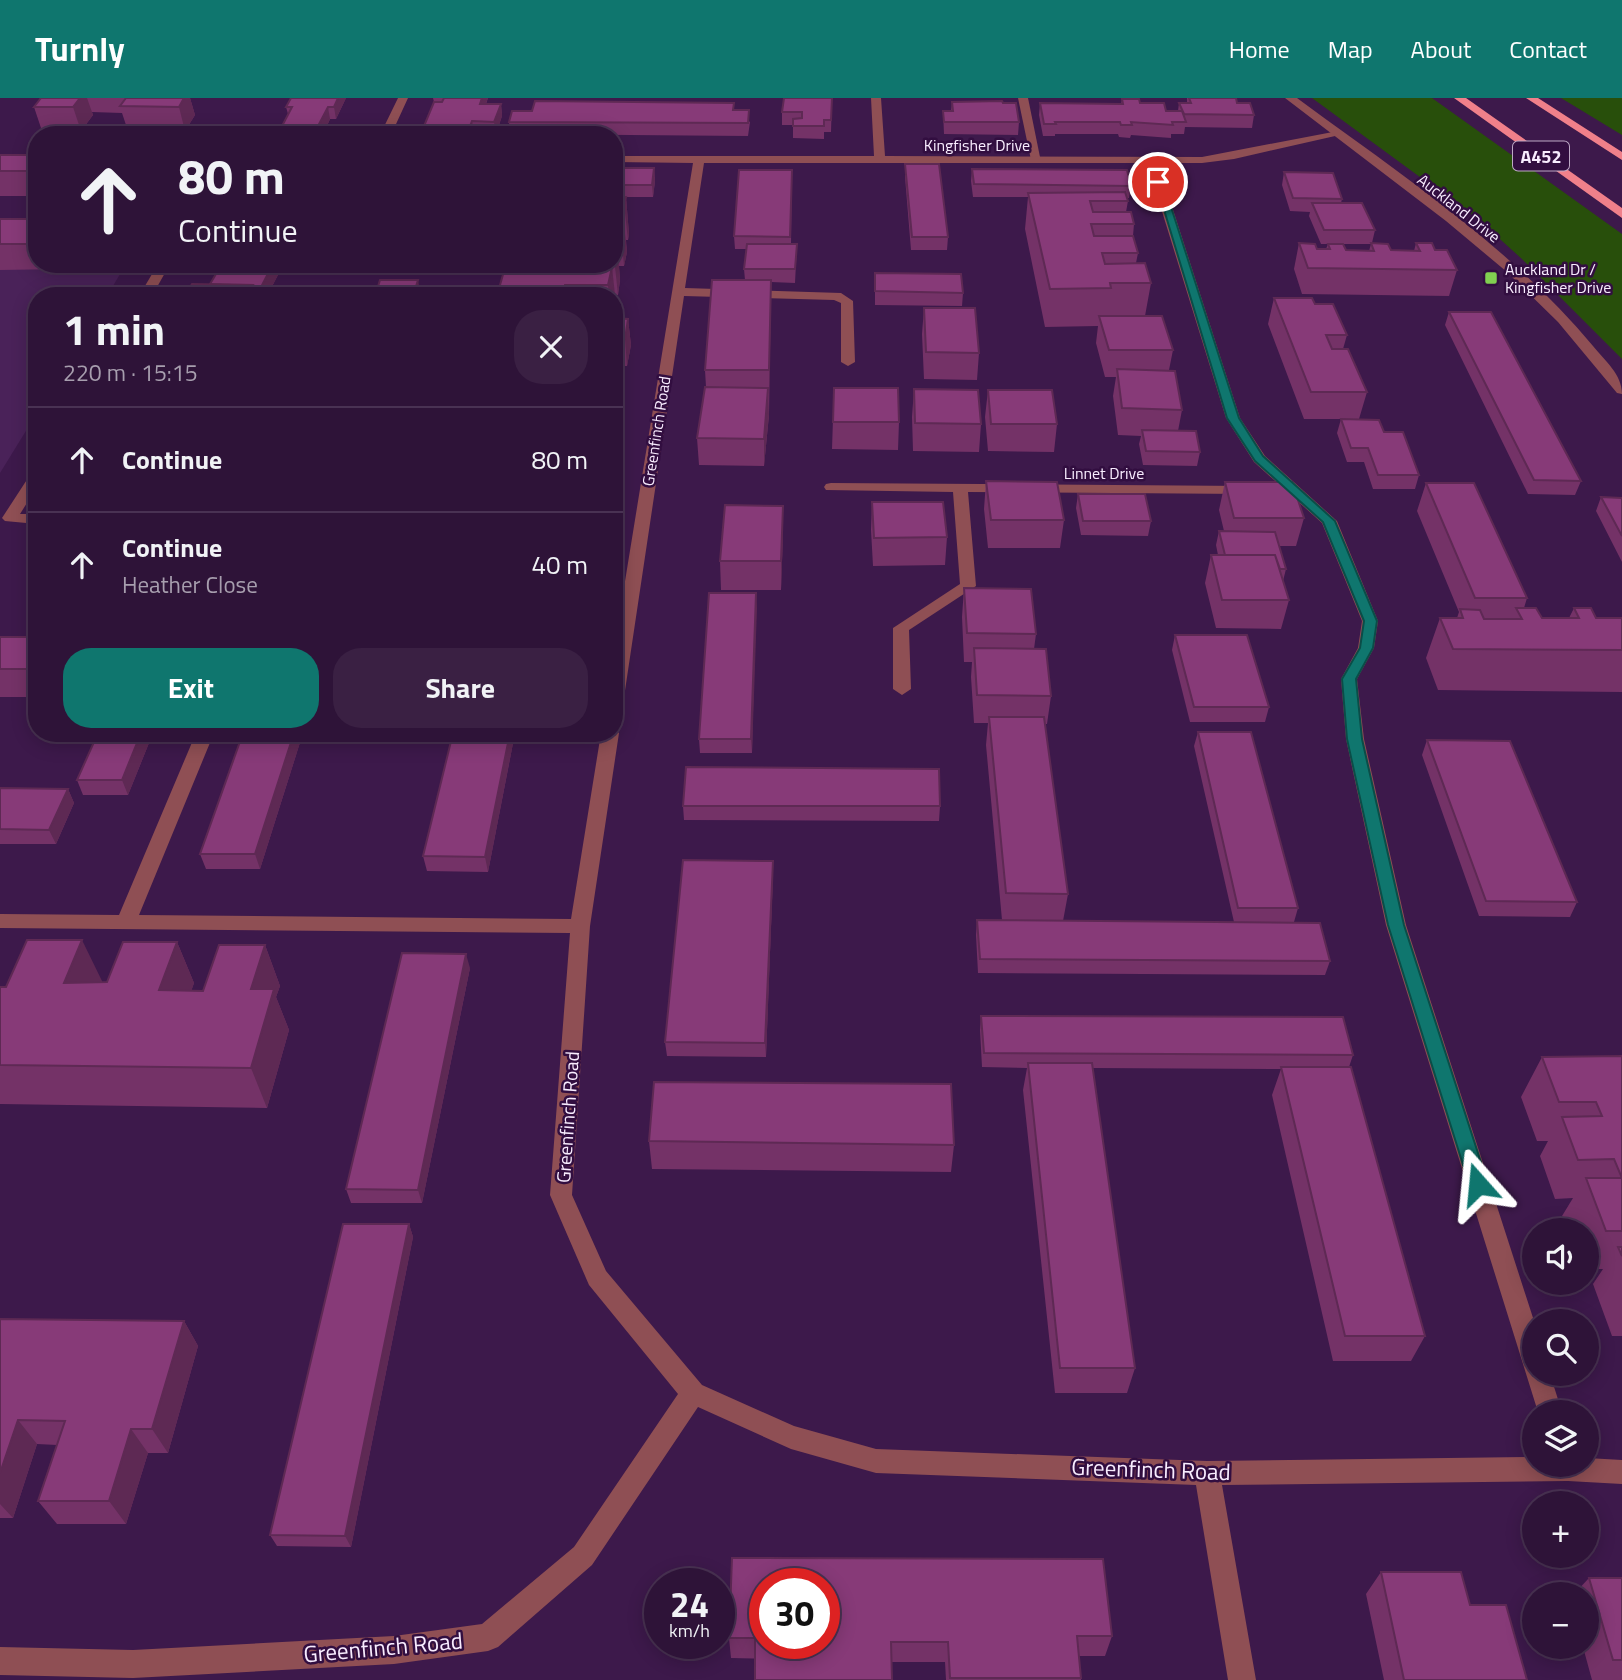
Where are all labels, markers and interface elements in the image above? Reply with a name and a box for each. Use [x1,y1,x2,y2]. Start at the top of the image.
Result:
text: Turnly [35,24,125,74]
text: Home [1229,31,1290,67]
text: Map [1328,31,1373,67]
text: About [1411,31,1471,67]
text: Contact [1509,31,1587,67]
street label: Kingfisher Drive [924,133,1030,157]
text: 80 m [178,138,285,213]
road number: A452 [1513,142,1569,170]
pin [1128,152,1188,212]
icon: ahead [63,154,154,245]
icon: arrive [1139,163,1177,201]
street label: Auckland Drive [1412,168,1506,248]
text: Continue [178,206,298,254]
place label: Auckland Dr / Kingfisher Drive [1505,257,1611,299]
marker: Auckland Dr / Kingfisher Drive [1483,270,1499,286]
text: 1 min [63,297,165,361]
button: close [514,310,588,384]
text: 220 m · 15:15 [63,355,198,390]
street label: Greenfinch Road [635,374,677,488]
text: Continue [122,440,222,479]
text: 80 m [531,440,588,479]
icon: ahead [63,441,101,479]
street label: Linnet Drive [1064,461,1144,485]
text: Continue [122,528,222,567]
text: 40 m [531,545,588,584]
icon: ahead [63,546,101,584]
text: Heather Close [122,567,258,602]
button: Exit [63,648,319,728]
button: Share [333,648,588,728]
street label: Greenfinch Road [548,1050,586,1184]
position arrow [1441,1147,1515,1221]
map controls [1522,1218,1599,1659]
button: sound [1522,1218,1599,1295]
button: search [1522,1309,1599,1386]
button: layers [1522,1400,1599,1477]
street label: Greenfinch Road [1071,1449,1231,1489]
button: + [1522,1491,1599,1568]
speed limit sign: 30 [749,1568,840,1659]
text: 24 [670,1577,709,1631]
button: − [1522,1582,1599,1659]
text: km/h [669,1617,710,1644]
street label: Greenfinch Road [302,1623,464,1671]

